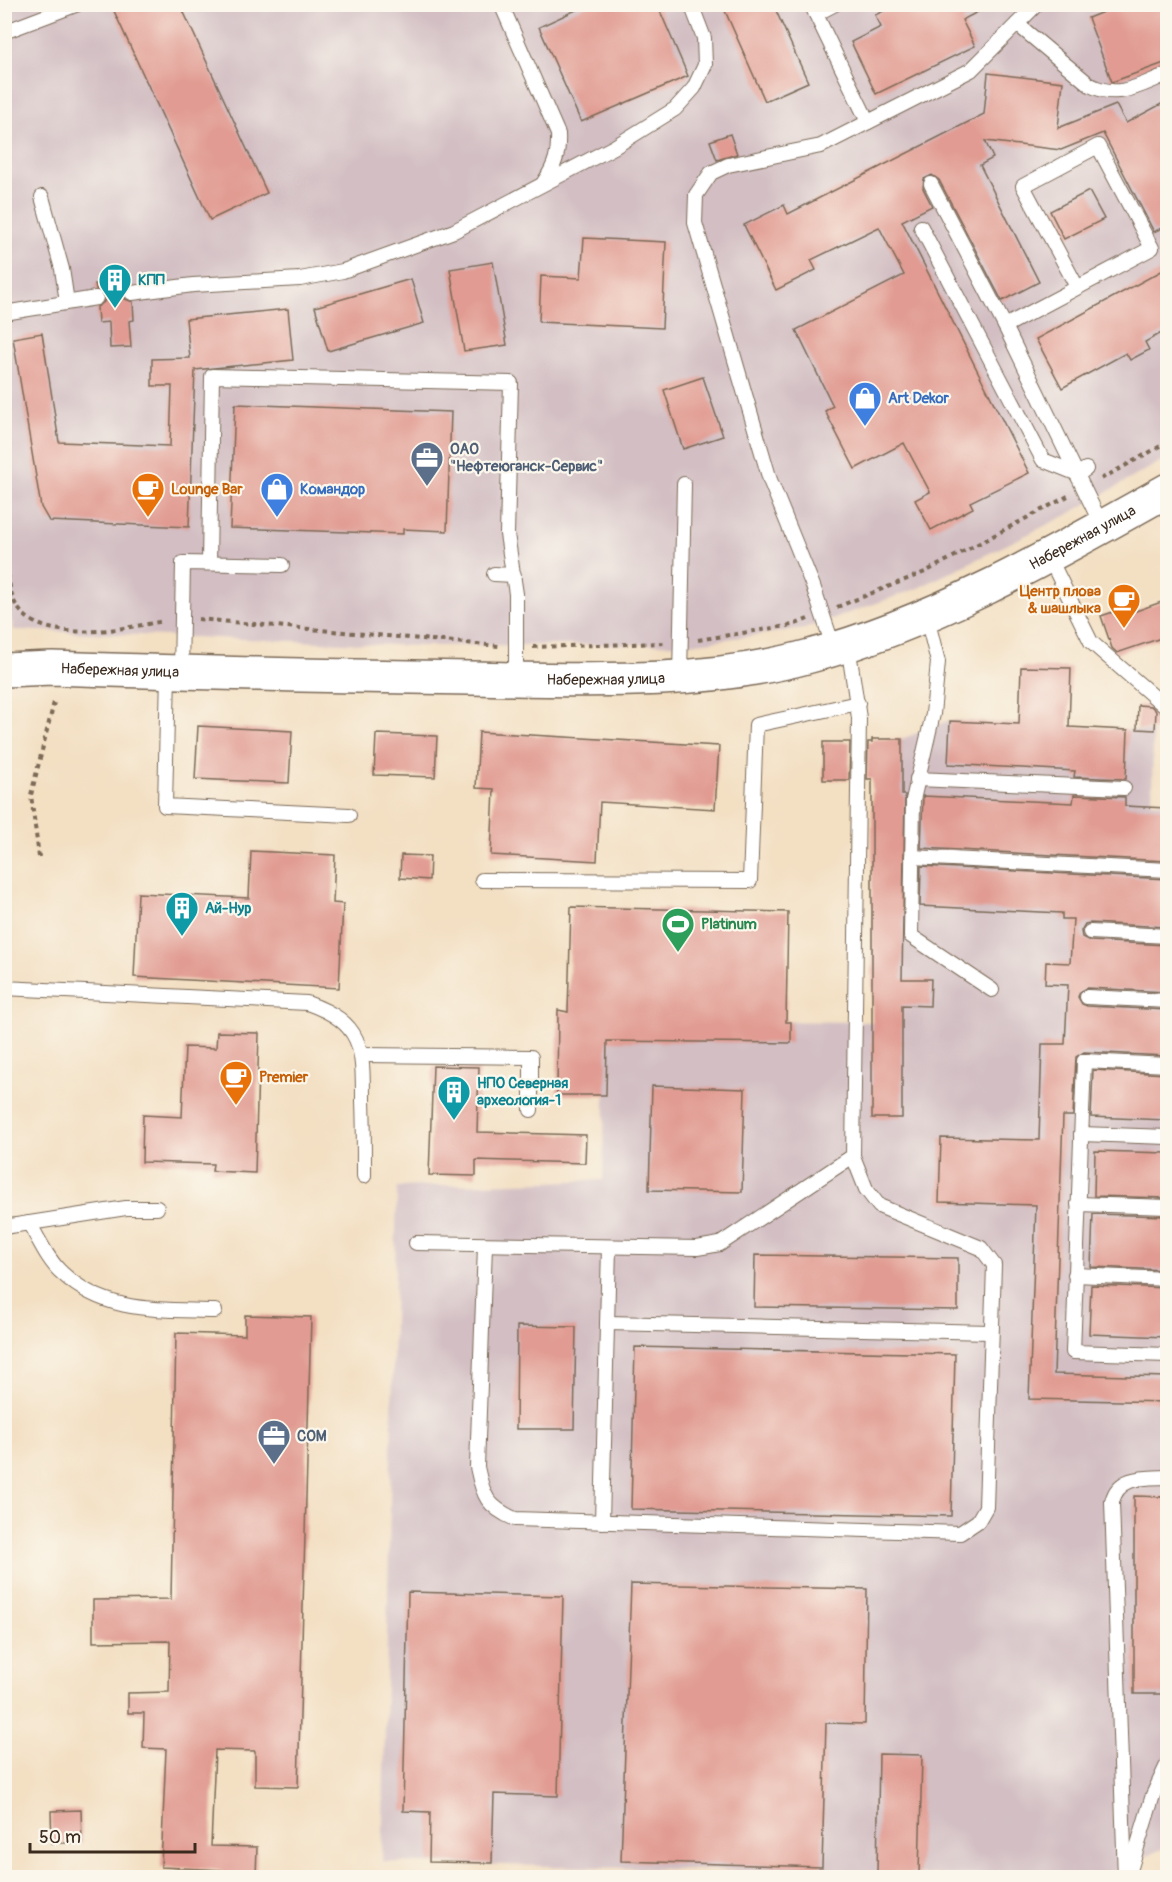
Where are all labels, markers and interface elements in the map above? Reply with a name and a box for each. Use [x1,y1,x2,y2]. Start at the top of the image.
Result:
building icon: КПП [97,262,133,309]
place label: КПП [138,271,165,290]
shop icon: Art Dekor [847,380,883,427]
place label: Art Dekor [888,389,950,408]
office icon: ОАО "Нефтеюганск-Сервис" [409,440,445,487]
place label: ОАО "Нефтеюганск-Сервис" [450,440,603,476]
cafe icon: Lounge Bar [130,471,166,518]
shop icon: Командор [259,471,295,518]
place label: Lounge Bar [171,480,243,499]
place label: Командор [300,480,365,499]
street label: Набережная улица [1026,501,1139,574]
place label: Центр плова & шашлыка [1020,582,1101,618]
cafe icon: Центр плова & шашлыка [1106,582,1142,629]
street label: Набережная улица [60,659,179,682]
street label: Набережная улица [546,669,666,690]
building icon: Ай-Нур [164,890,200,937]
place label: Ай-Нур [205,899,251,918]
sports icon: Platinum [660,906,696,953]
place label: Platinum [701,915,757,934]
cafe icon: Premier [218,1059,254,1106]
place label: Premier [259,1068,309,1087]
building icon: НПО Северная археология-1 [436,1074,472,1121]
place label: НПО Северная археология-1 [477,1074,568,1110]
office icon: СОМ [256,1418,292,1465]
place label: СОМ [297,1427,327,1446]
scale bar [30,1816,195,1854]
text: 50 m [39,1826,81,1849]

